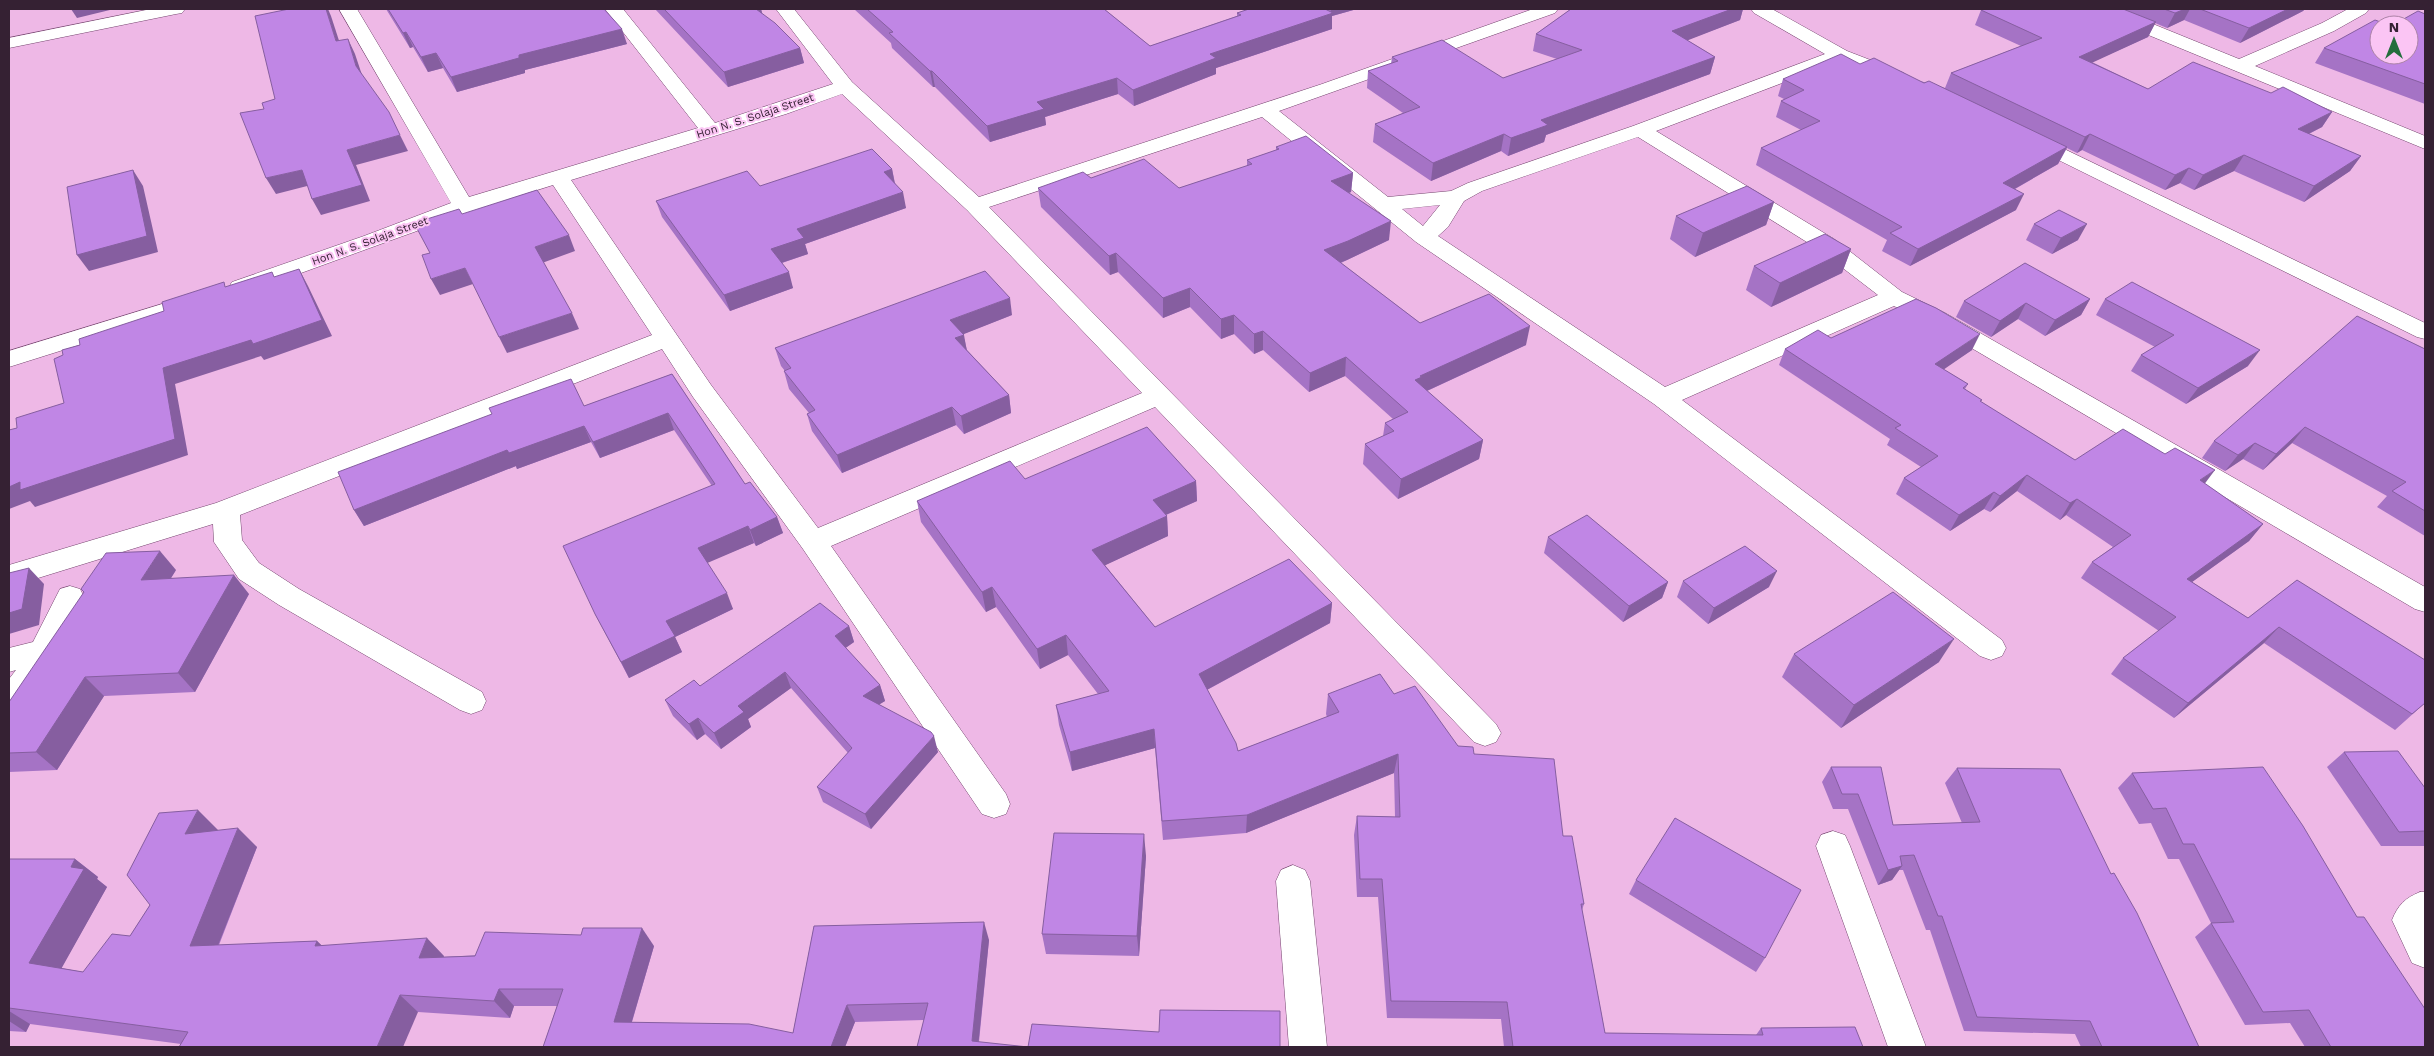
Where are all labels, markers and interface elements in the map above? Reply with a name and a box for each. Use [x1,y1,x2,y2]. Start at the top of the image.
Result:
north arrow [2369,15,2419,65]
text: N [2389,19,2399,35]
street label: Hon N. S. Solaja Street [695,91,816,141]
street label: Hon N. S. Solaja Street [310,214,430,268]

